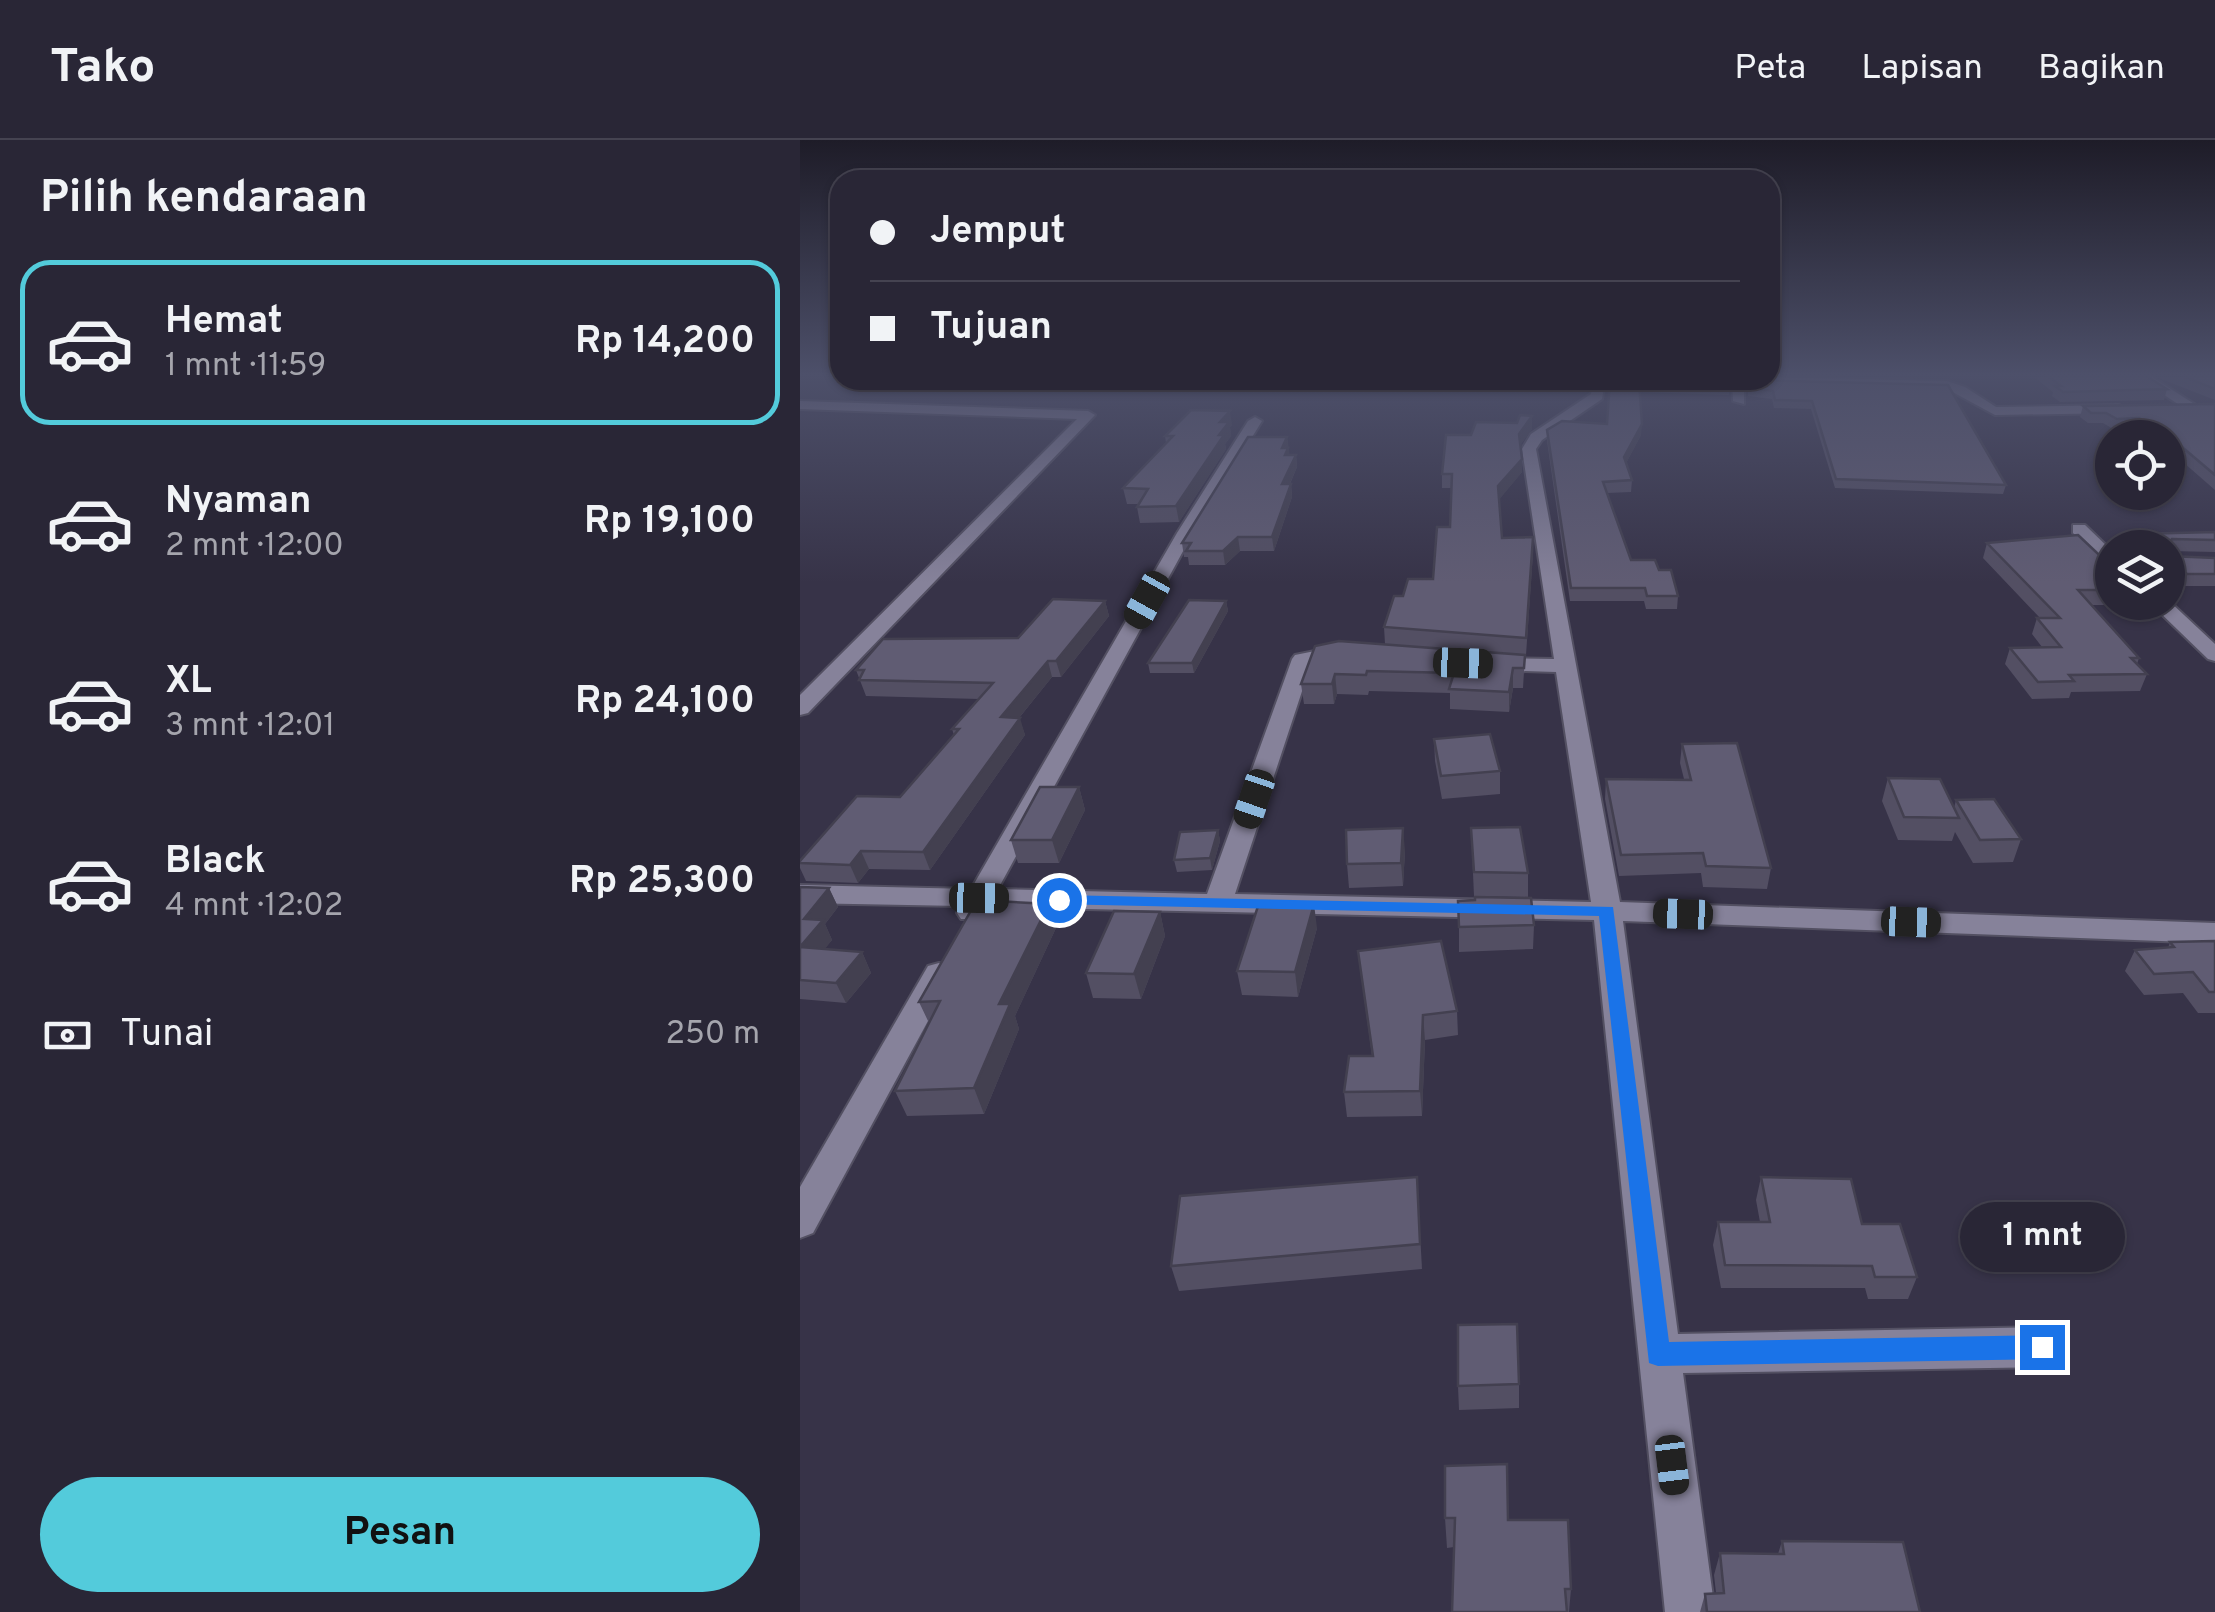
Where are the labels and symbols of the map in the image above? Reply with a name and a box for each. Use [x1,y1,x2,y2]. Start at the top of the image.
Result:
car [1119,566,1175,634]
car [1432,647,1494,679]
car [1230,766,1278,832]
route start [1037,878,1082,923]
car [949,882,1009,914]
car [1652,898,1714,930]
car [1880,906,1942,938]
callout: 1 mnt [1960,1202,2124,1272]
route end [2020,1325,2065,1370]
car [1653,1433,1691,1497]

